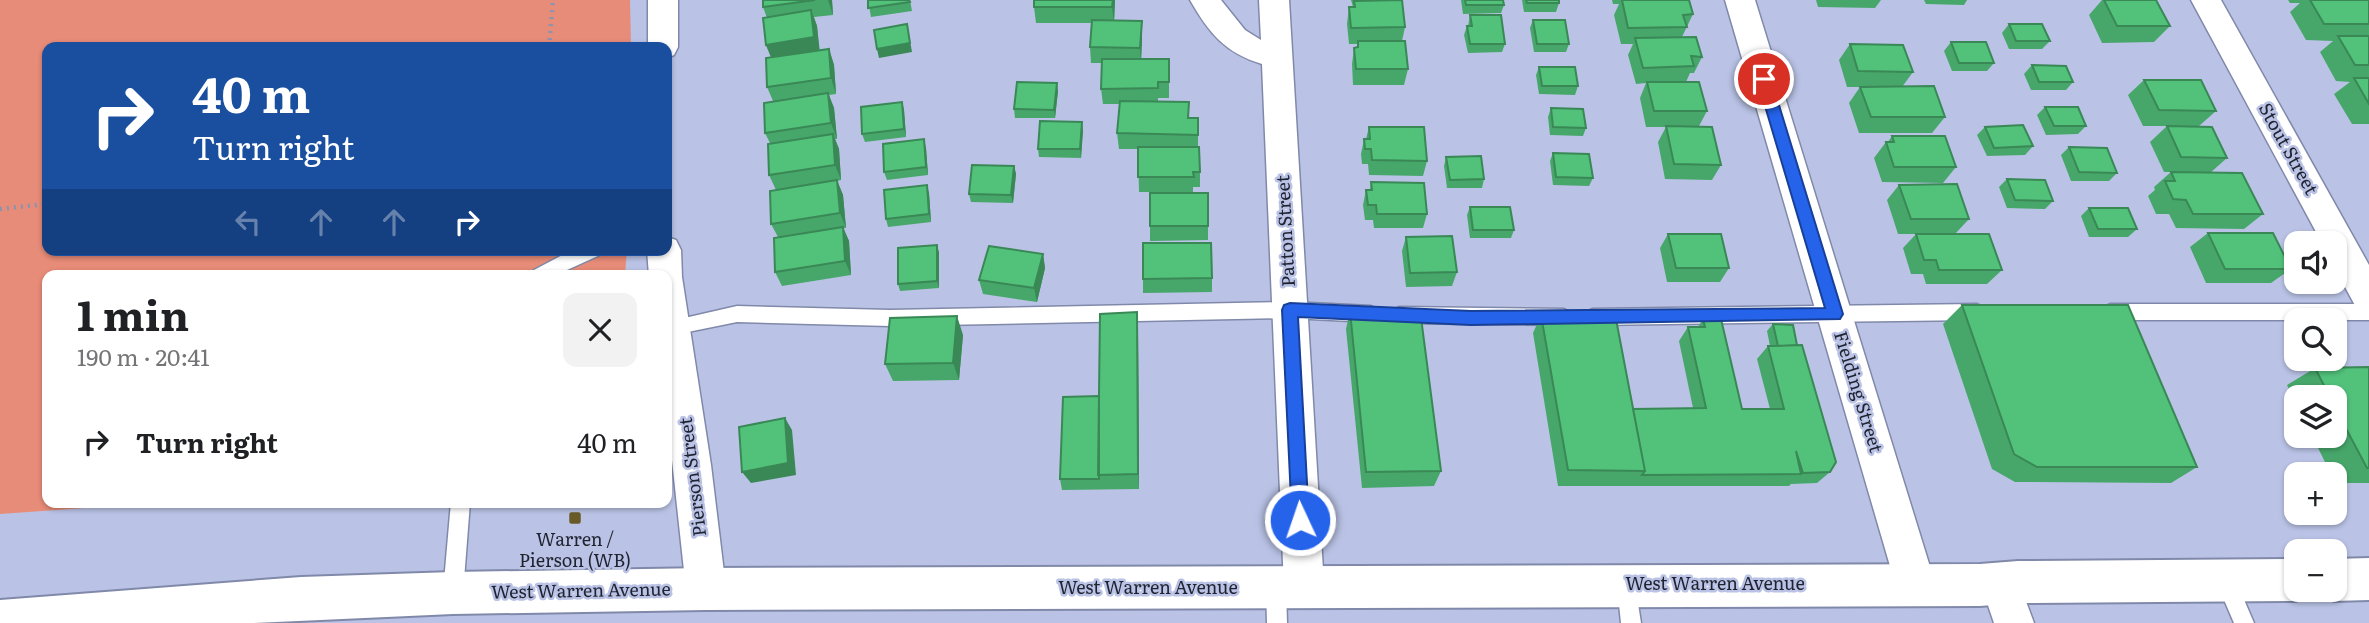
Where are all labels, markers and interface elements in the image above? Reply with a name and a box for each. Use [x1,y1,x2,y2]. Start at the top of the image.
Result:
pin [1734,49,1794,109]
text: 40 m [192,55,310,128]
icon: arrive [1745,60,1783,98]
icon: right [77,70,168,161]
street label: Stout Street [2253,97,2326,200]
text: Turn right [192,122,354,170]
street label: Patton Street [1268,174,1301,288]
icon: left [229,203,267,241]
icon: ahead [302,203,340,241]
icon: ahead [375,203,413,241]
icon: right [448,203,486,241]
map controls [2284,231,2347,602]
button: sound [2284,231,2347,294]
text: 1 min [77,282,189,344]
button: close [563,293,637,367]
button: search [2284,308,2347,371]
street label: Fielding Street [1828,327,1891,456]
text: 190 m · 20:41 [77,339,210,373]
button: layers [2284,385,2347,448]
street label: Pierson Street [671,415,712,538]
text: Turn right [136,422,278,461]
text: 40 m [577,422,637,461]
icon: right [77,423,115,461]
button: + [2284,462,2347,525]
position arrow [1263,483,1337,557]
marker: Warren / Pierson (WB) [567,510,583,526]
place label: Warren / Pierson (WB) [519,525,631,573]
button: − [2284,539,2347,602]
street label: West Warren Avenue [1625,569,1805,596]
street label: West Warren Avenue [1058,573,1238,600]
street label: West Warren Avenue [491,574,671,605]

